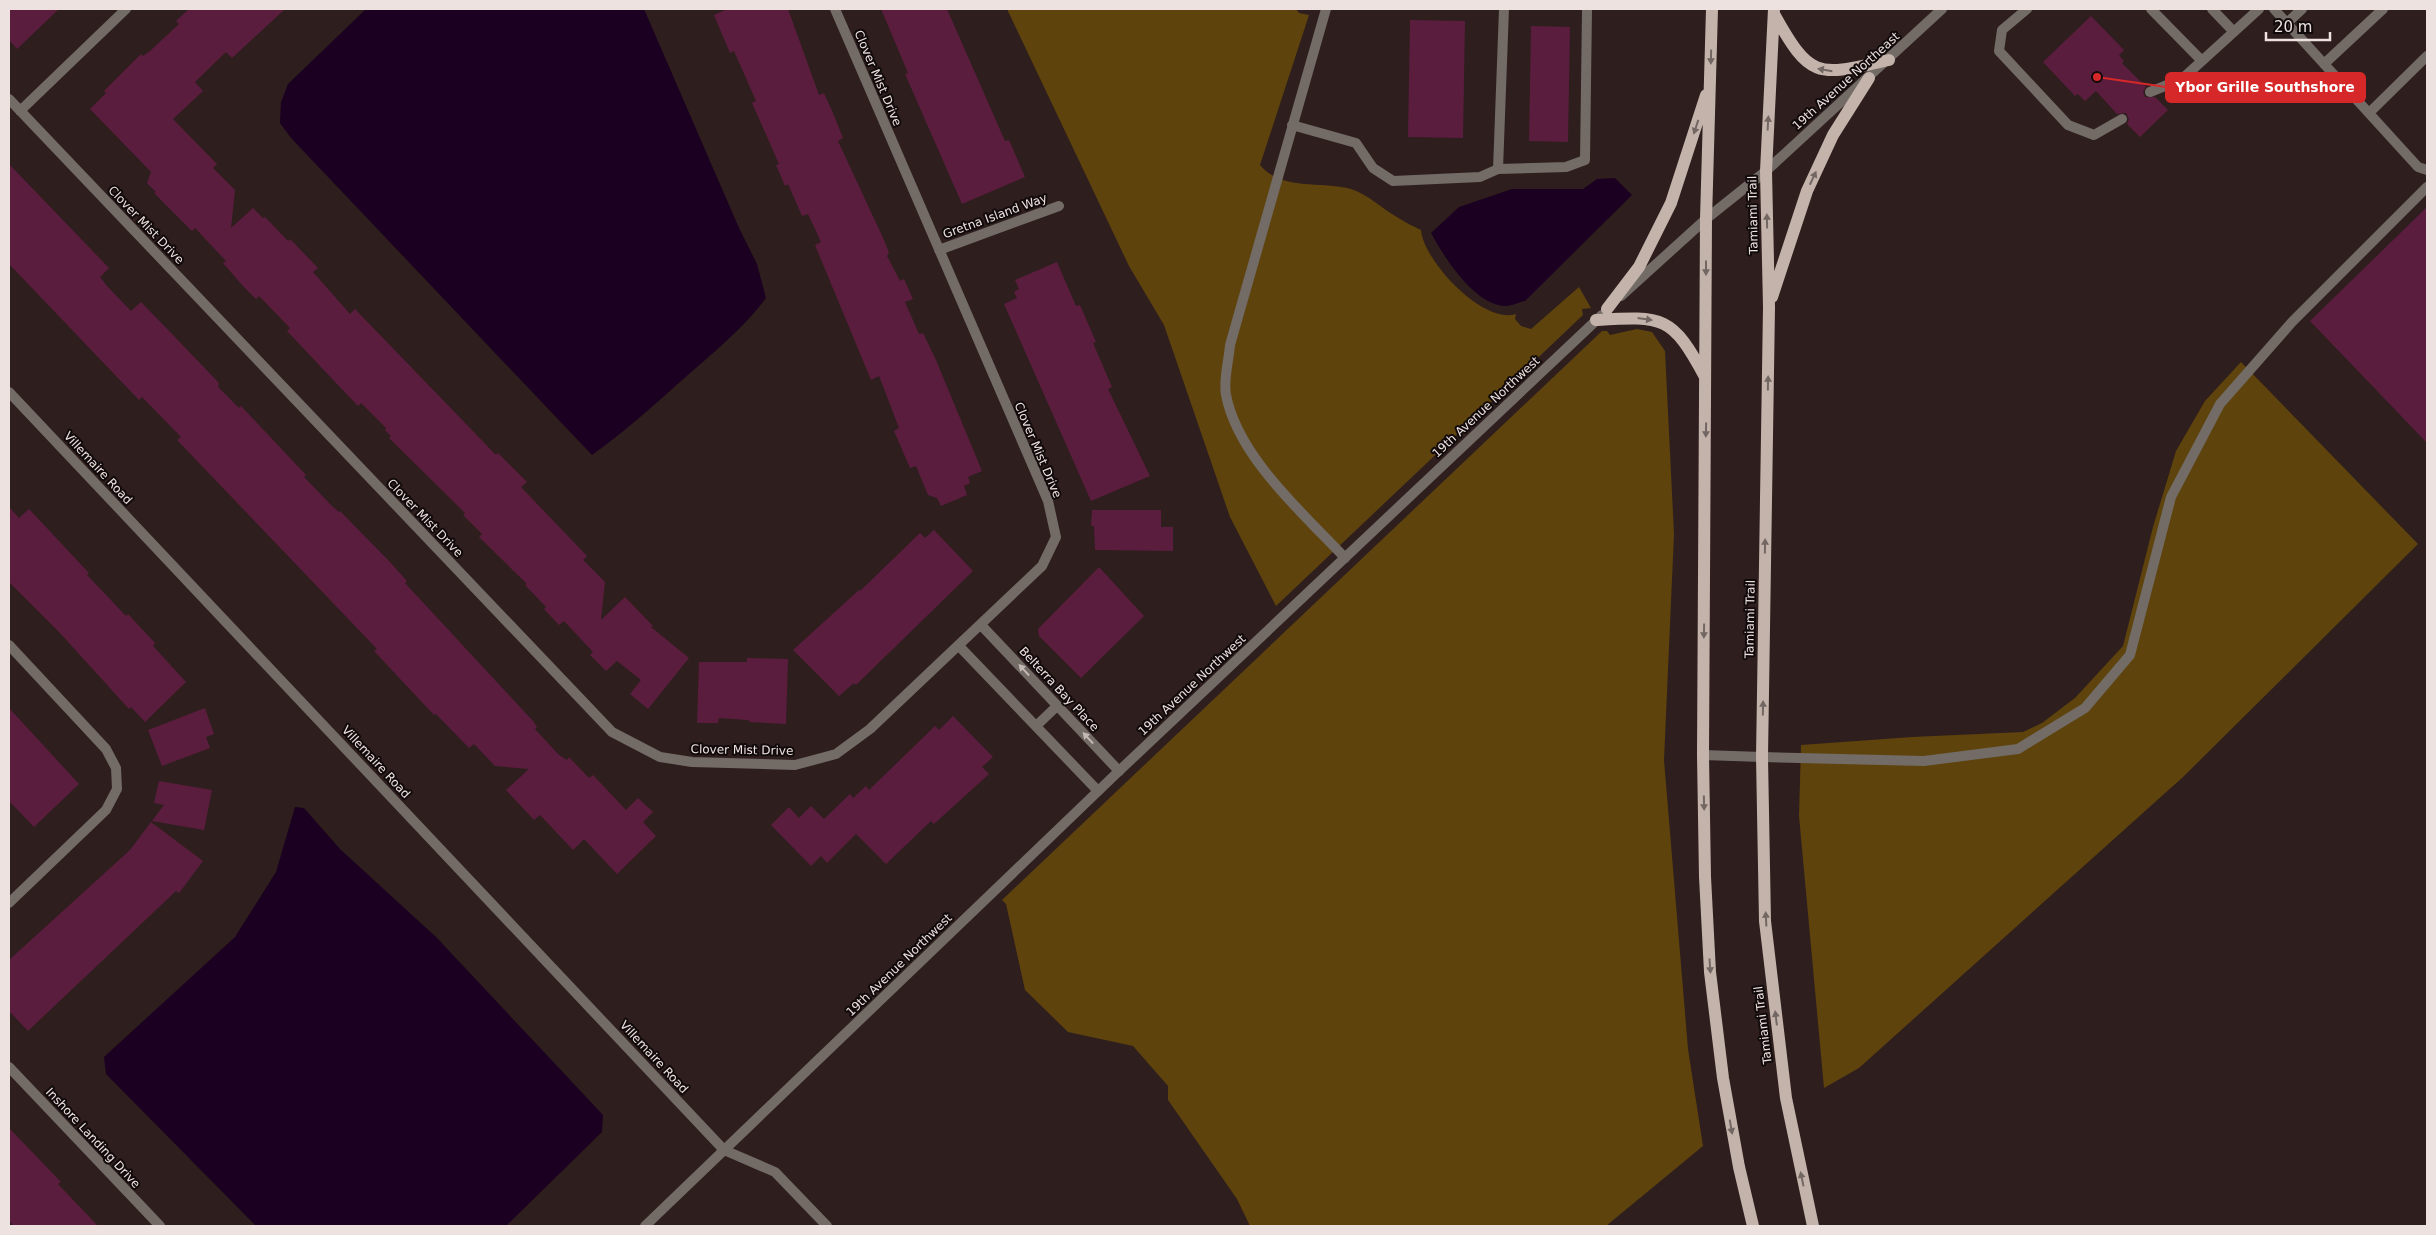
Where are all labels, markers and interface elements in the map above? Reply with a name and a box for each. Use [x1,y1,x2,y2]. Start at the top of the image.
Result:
scale bar [2266,10,2330,42]
text: 20 m [2274,18,2312,36]
street label: Clover Mist Drive [851,28,905,128]
street label: 19th Avenue Northeast [1790,29,1903,133]
one-way arrow [1707,50,1715,66]
one-way arrow [1816,65,1832,73]
callout: Ybor Grille Southshore [2166,73,2365,102]
text: Ybor Grille Southshore [2174,79,2355,95]
one-way arrow [1765,114,1773,130]
one-way arrow [1691,120,1699,135]
one-way arrow [1809,171,1817,185]
street label: Tamiami Trail [1745,176,1761,255]
street label: Clover Mist Drive [105,183,187,267]
street label: Gretna Island Way [941,191,1049,241]
one-way arrow [1763,213,1771,229]
one-way arrow [1702,260,1710,276]
one-way arrow [1637,315,1653,323]
street label: 19th Avenue Northwest [1429,353,1543,460]
one-way arrow [1764,375,1772,391]
street label: Clover Mist Drive [1011,400,1065,500]
one-way arrow [1702,423,1710,439]
street label: Villemaire Road [61,429,135,507]
street label: Clover Mist Drive [384,476,466,560]
one-way arrow [1761,538,1769,554]
street label: Tamiami Trail [1742,580,1758,659]
one-way arrow [1700,624,1708,640]
street label: 19th Avenue Northwest [1135,631,1249,738]
street label: Belterra Bay Place [1016,644,1102,734]
one-way arrow [1018,665,1030,677]
one-way arrow [1759,700,1767,716]
street label: Villemaire Road [339,723,413,801]
one-way arrow [1082,733,1094,745]
street label: Clover Mist Drive [691,742,793,758]
one-way arrow [1700,796,1708,812]
street label: 19th Avenue Northwest [843,911,955,1019]
one-way arrow [1761,911,1769,927]
one-way arrow [1706,958,1714,974]
street label: Tamiami Trail [1751,985,1775,1066]
one-way arrow [1772,1010,1780,1026]
street label: Villemaire Road [617,1018,691,1096]
street label: Inshore Landing Drive [43,1085,143,1191]
one-way arrow [1728,1119,1736,1135]
one-way arrow [1797,1170,1805,1186]

